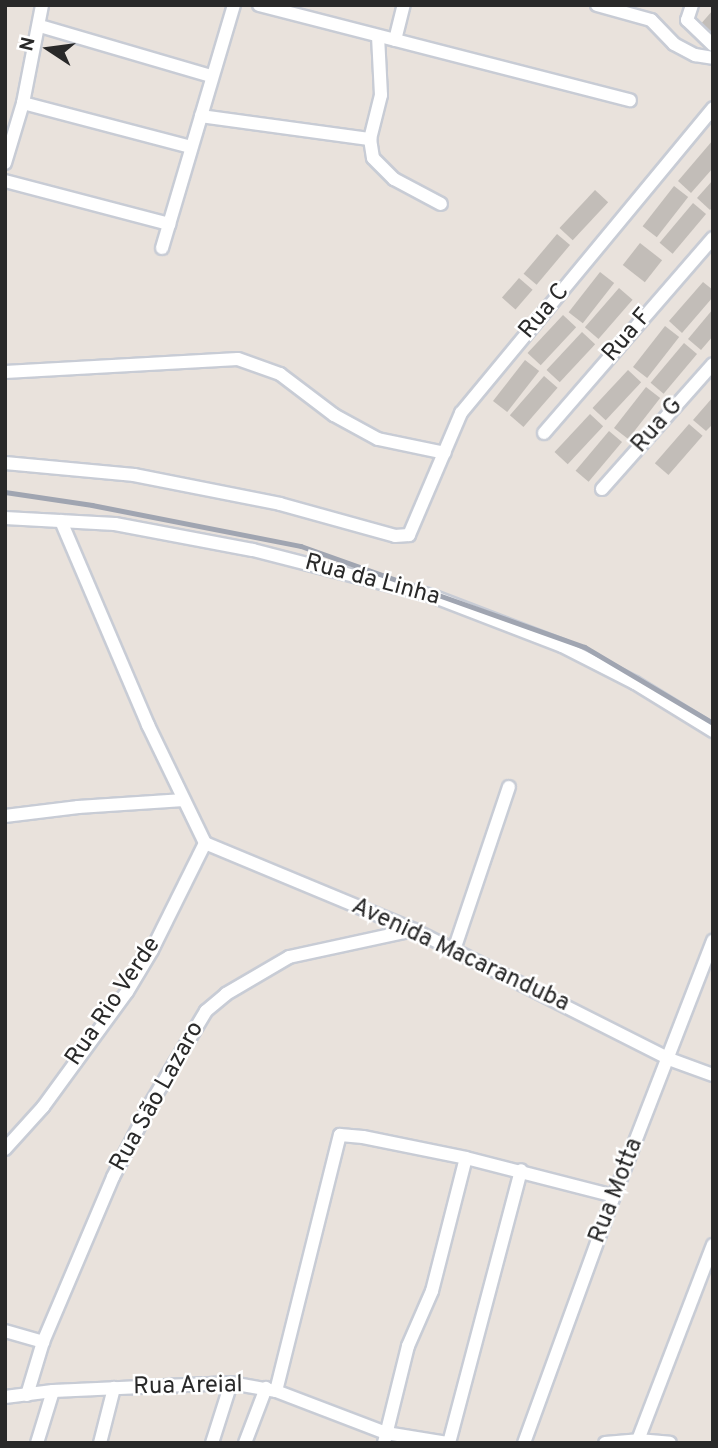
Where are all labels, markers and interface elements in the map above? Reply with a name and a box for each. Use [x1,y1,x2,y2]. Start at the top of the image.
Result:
north arrow [14,14,84,84]
text: N [15,35,42,54]
street label: Rua C [514,279,576,345]
street label: Rua F [597,304,659,368]
street label: Rua G [626,392,690,460]
street label: Rua da Linha [301,549,443,613]
street label: Avenida Macaranduba [346,893,574,1019]
street label: Rua Rio Verde [60,932,168,1072]
street label: Rua São Lazaro [105,1017,211,1177]
street label: Rua Motta [584,1134,650,1248]
street label: Rua Areial [133,1372,243,1402]

